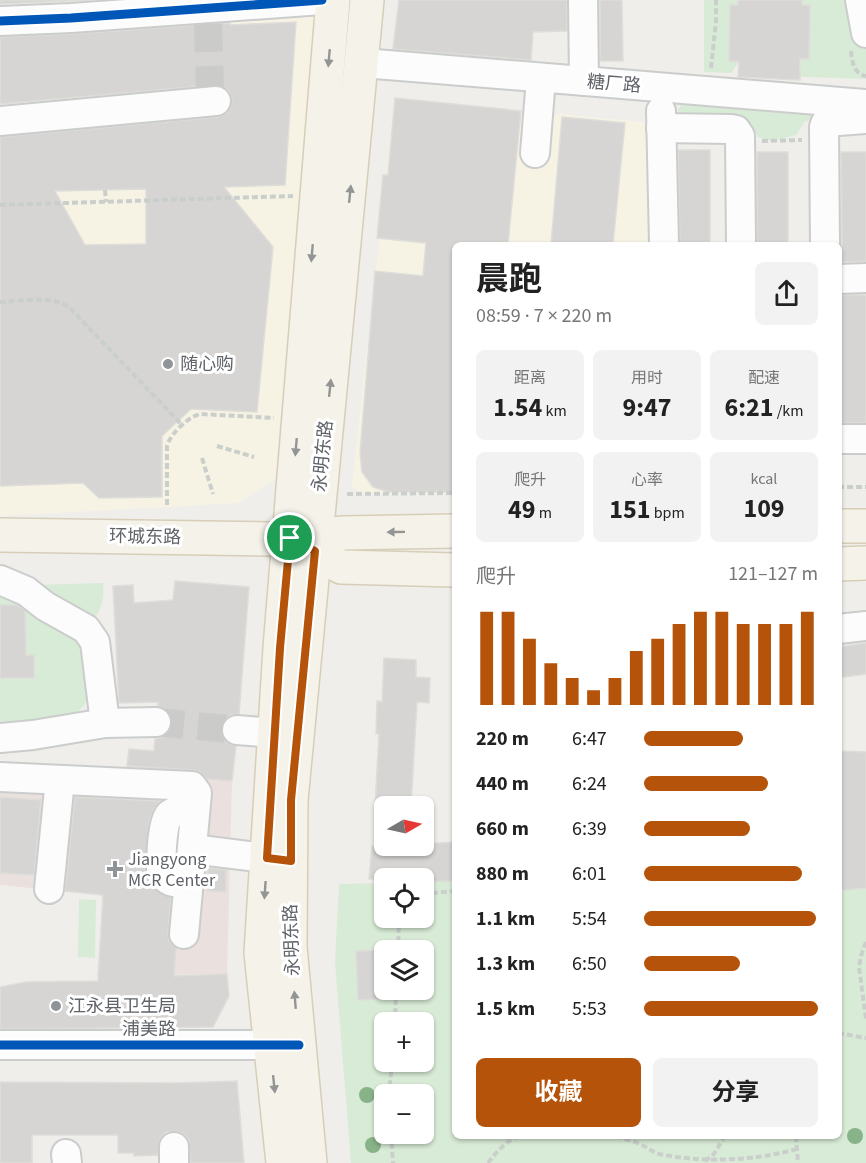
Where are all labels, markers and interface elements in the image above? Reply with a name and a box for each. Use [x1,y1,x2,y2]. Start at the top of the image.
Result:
one-way arrow [324,49,333,68]
street label: 糖厂路 [586,69,642,99]
one-way arrow [345,185,354,204]
one-way arrow [308,243,317,262]
text: 晨跑 [476,256,542,303]
button: share [755,262,818,325]
text: 08:59 · 7 × 220 m [476,302,612,330]
place label: 随心购 [180,352,234,377]
marker: 随心购 [161,357,175,371]
text: 距离 [514,367,546,389]
text: 用时 [631,367,663,389]
text: 配速 [748,367,780,389]
one-way arrow [325,379,335,398]
text: 1.54 [493,389,542,426]
text: 9:47 [623,389,671,426]
text: 6:21 [725,389,774,426]
text: km [542,400,567,422]
text: /km [774,400,803,422]
street label: 永明东路 [307,419,339,493]
one-way arrow [292,438,301,457]
text: kcal [751,468,777,490]
text: 爬升 [514,469,546,491]
text: 心率 [631,469,663,491]
text: 109 [743,490,785,527]
text: 49 [508,491,536,528]
text: 151 [609,491,650,528]
text: m [536,502,552,524]
text: bpm [650,502,685,524]
pin [264,512,315,563]
icon: arrive [273,521,306,554]
street label: 环城东路 [109,524,181,550]
one-way arrow [387,527,406,537]
text: 121–127 m [728,560,818,588]
text: 爬升 [476,563,516,591]
text: 220 m [476,725,529,753]
text: 6:47 [572,725,607,753]
text: 440 m [476,770,529,798]
text: 6:24 [572,770,607,798]
north arrow [374,796,434,856]
map controls [374,796,434,1144]
text: 660 m [476,815,529,843]
text: 6:39 [572,815,607,843]
place label: Jiangyong MCR Center [128,847,216,893]
marker: Jiangyong MCR Center [106,860,124,878]
text: 880 m [476,860,529,888]
text: 6:01 [572,860,607,888]
button: locate [374,868,434,928]
one-way arrow [260,880,269,899]
street label: 永明东路 [278,904,306,976]
text: 1.1 km [476,905,535,933]
text: 5:54 [572,905,607,933]
button: layers [374,940,434,1000]
text: 1.3 km [476,950,535,978]
text: 6:50 [572,950,607,978]
one-way arrow [290,991,300,1010]
place label: 江永县卫生局 [68,994,176,1019]
text: 1.5 km [476,995,535,1023]
text: 5:53 [572,995,607,1023]
marker: 江永县卫生局 [49,999,63,1013]
button: + [374,1012,434,1072]
street label: 浦美路 [122,1017,176,1042]
button: 收藏 [476,1058,641,1127]
button: 分享 [653,1058,818,1127]
one-way arrow [269,1074,279,1093]
button: − [374,1084,434,1144]

